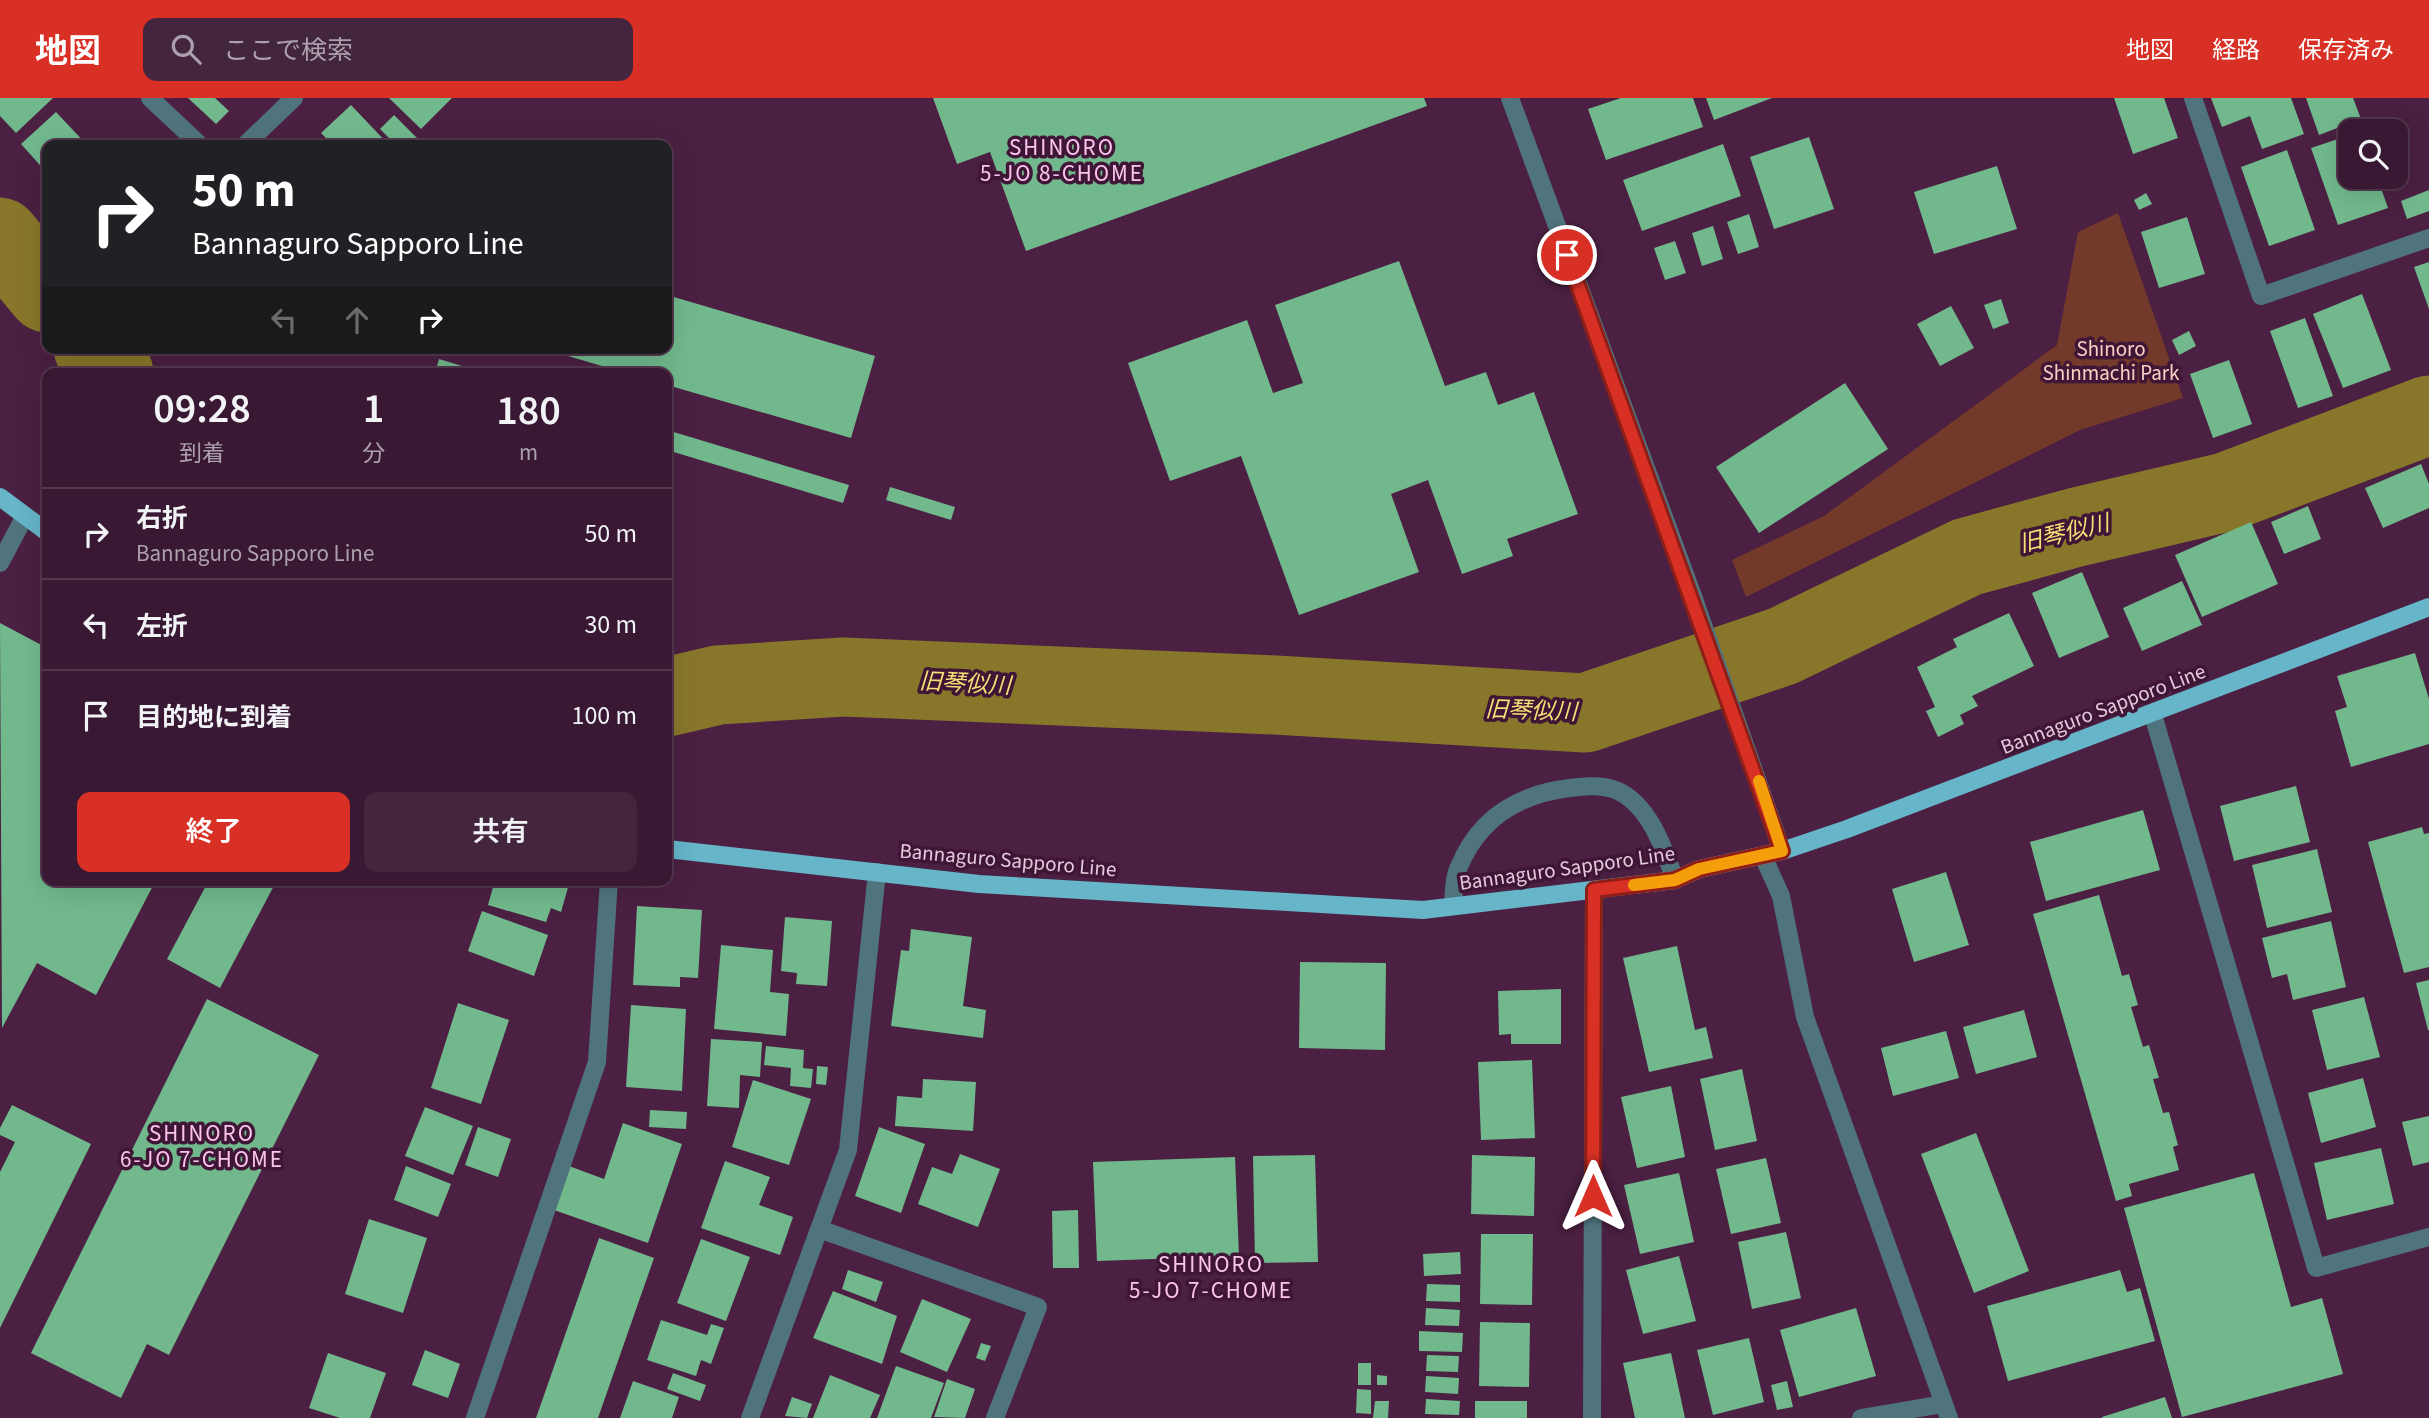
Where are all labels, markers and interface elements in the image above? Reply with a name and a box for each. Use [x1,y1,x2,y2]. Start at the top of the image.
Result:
search box [143,18,633,81]
text: 地図 [35,28,101,75]
icon: search [167,30,205,68]
text: ここで検索 [223,32,353,69]
text: 地図 [2126,33,2174,68]
text: 経路 [2212,33,2260,68]
text: 保存済み [2298,33,2394,68]
map controls [2338,119,2408,189]
button: search [2338,119,2408,189]
district label: SHINORO 5-JO 8-CHOME [980,131,1144,190]
text: 50 m [192,156,296,226]
icon: right [77,168,168,259]
text: Bannaguro Sapporo Line [192,221,524,267]
pin [1537,225,1597,285]
icon: arrive [1548,236,1586,274]
icon: left [265,301,303,339]
icon: ahead [338,301,376,339]
icon: right [411,301,449,339]
park label: Shinoro Shinmachi Park [2043,334,2180,388]
text: 09:28 [153,379,251,439]
text: 1 [363,379,384,439]
text: 180 [496,381,561,441]
text: m [519,436,538,469]
text: 到着 [179,437,225,470]
text: 分 [362,437,385,470]
text: 右折 [136,500,188,537]
water label: 旧琴似川 [2015,506,2116,561]
icon: right [77,515,115,553]
text: 50 m [584,515,637,552]
text: Bannaguro Sapporo Line [136,537,374,570]
icon: left [77,606,115,644]
text: 30 m [584,606,637,643]
text: 左折 [136,608,188,645]
street label: Bannaguro Sapporo Line [1996,656,2210,762]
water label: 旧琴似川 [918,665,1015,703]
water label: 旧琴似川 [1484,692,1581,729]
icon: arrive [77,697,115,735]
text: 100 m [571,697,637,734]
text: 目的地に到着 [136,699,292,736]
button: 終了 [77,792,350,872]
button: 共有 [364,792,637,872]
street label: Bannaguro Sapporo Line [898,836,1118,884]
street label: Bannaguro Sapporo Line [1457,838,1677,898]
district label: SHINORO 6-JO 7-CHOME [120,1117,284,1176]
position arrow [1556,1159,1630,1233]
district label: SHINORO 5-JO 7-CHOME [1129,1248,1293,1307]

